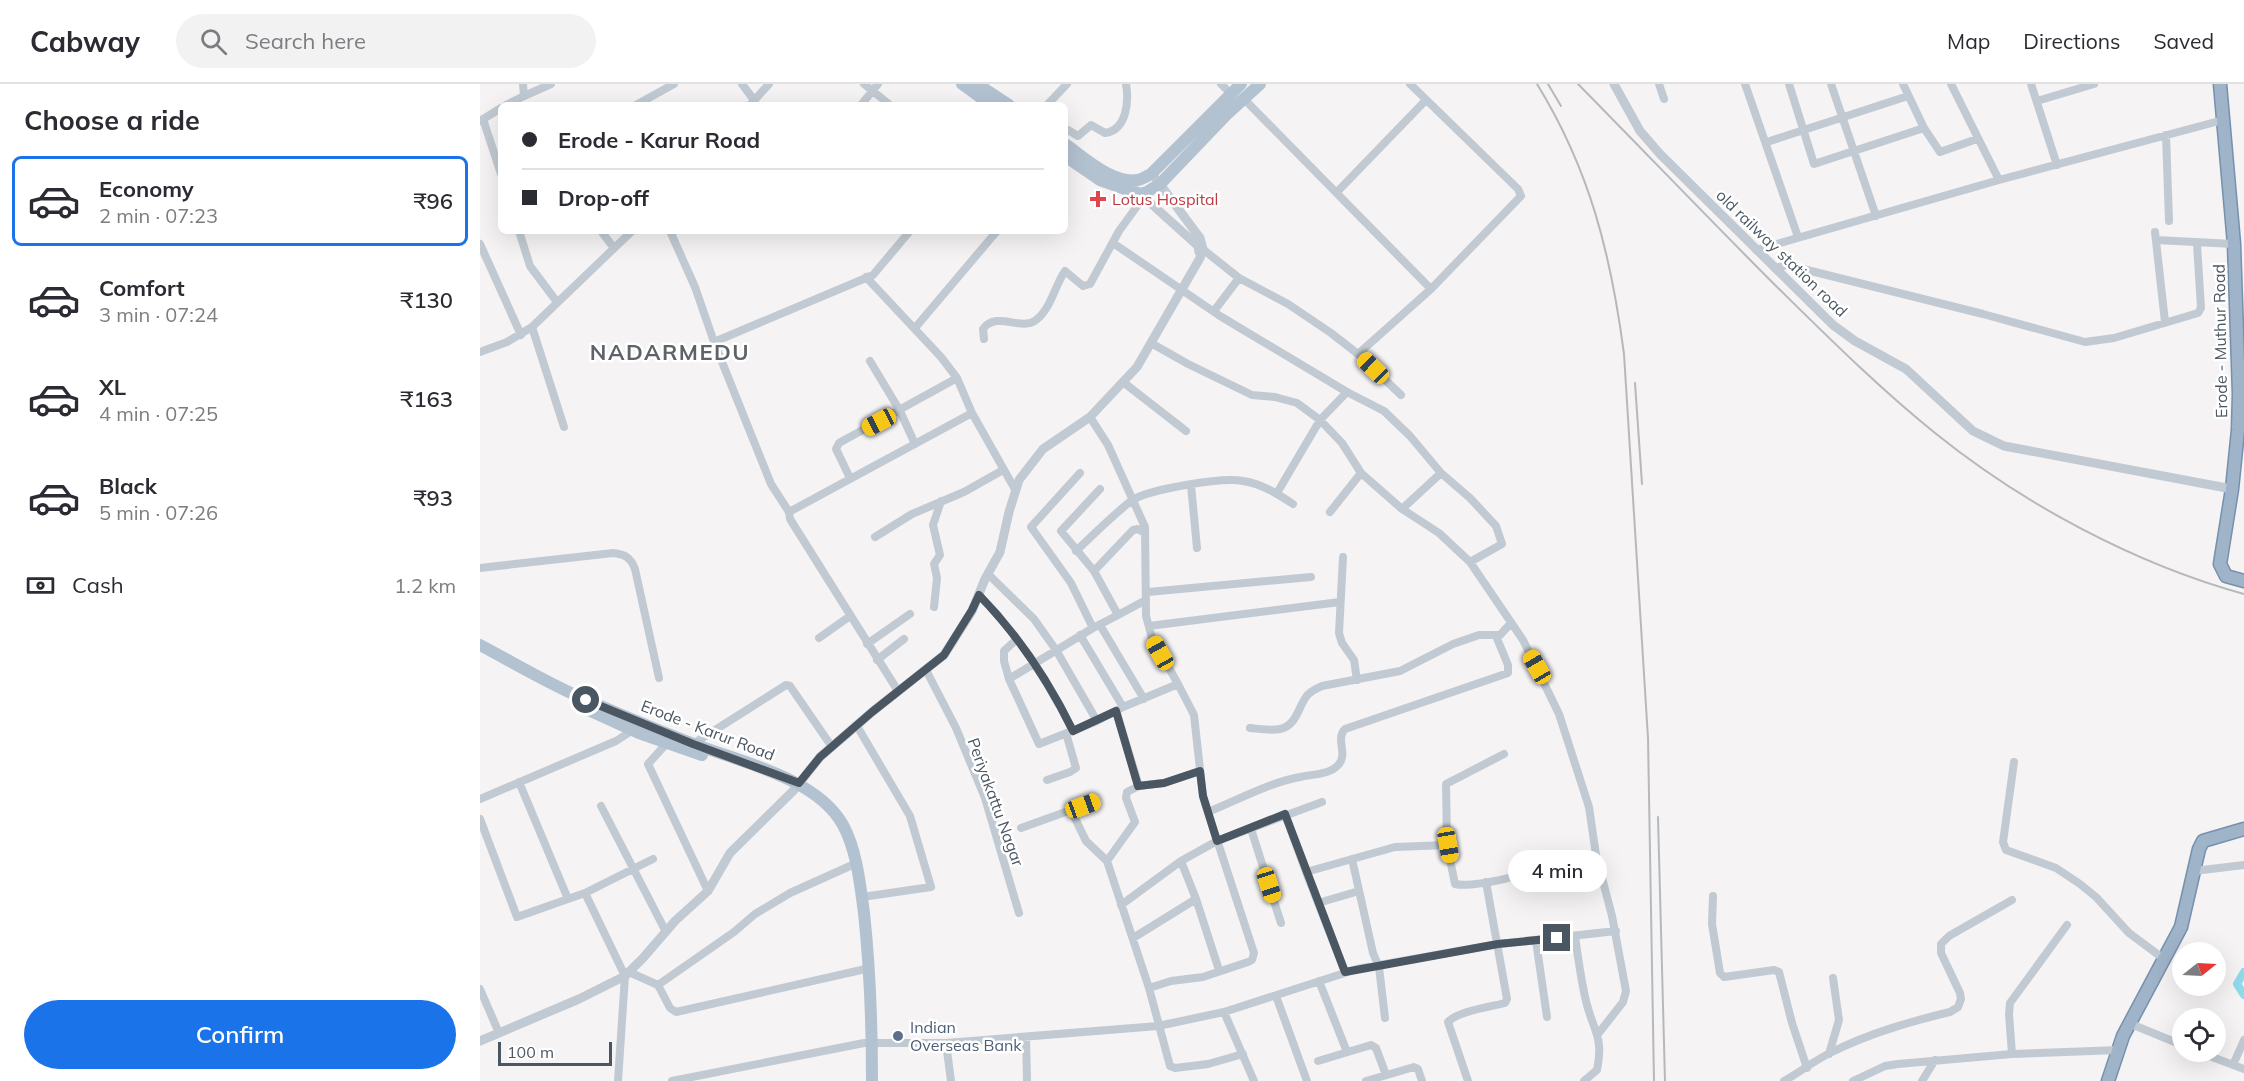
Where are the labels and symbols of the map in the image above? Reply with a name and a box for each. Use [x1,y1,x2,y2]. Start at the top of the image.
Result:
street label: old railway station road [1712,185,1852,321]
place label: Lotus Hospital [1112,189,1218,209]
marker: Lotus Hospital [1089,190,1107,208]
street label: Erode - Muthur Road [2209,264,2231,418]
district label: NADARMEDU [590,338,750,366]
car [1354,349,1392,387]
car [859,406,899,438]
car [1143,633,1177,673]
car [1520,647,1554,687]
route start [572,686,599,713]
street label: Erode - Karur Road [638,695,778,765]
street label: Periyakattu Nagar [964,735,1029,869]
car [1063,791,1103,821]
car [1436,826,1460,864]
callout: 4 min [1508,851,1606,893]
car [1255,865,1283,905]
route end [1543,924,1570,951]
north arrow [2172,942,2226,996]
place label: Indian Overseas Bank [910,1017,1022,1055]
marker: Indian Overseas Bank [891,1029,905,1043]
scale bar [498,1039,612,1066]

